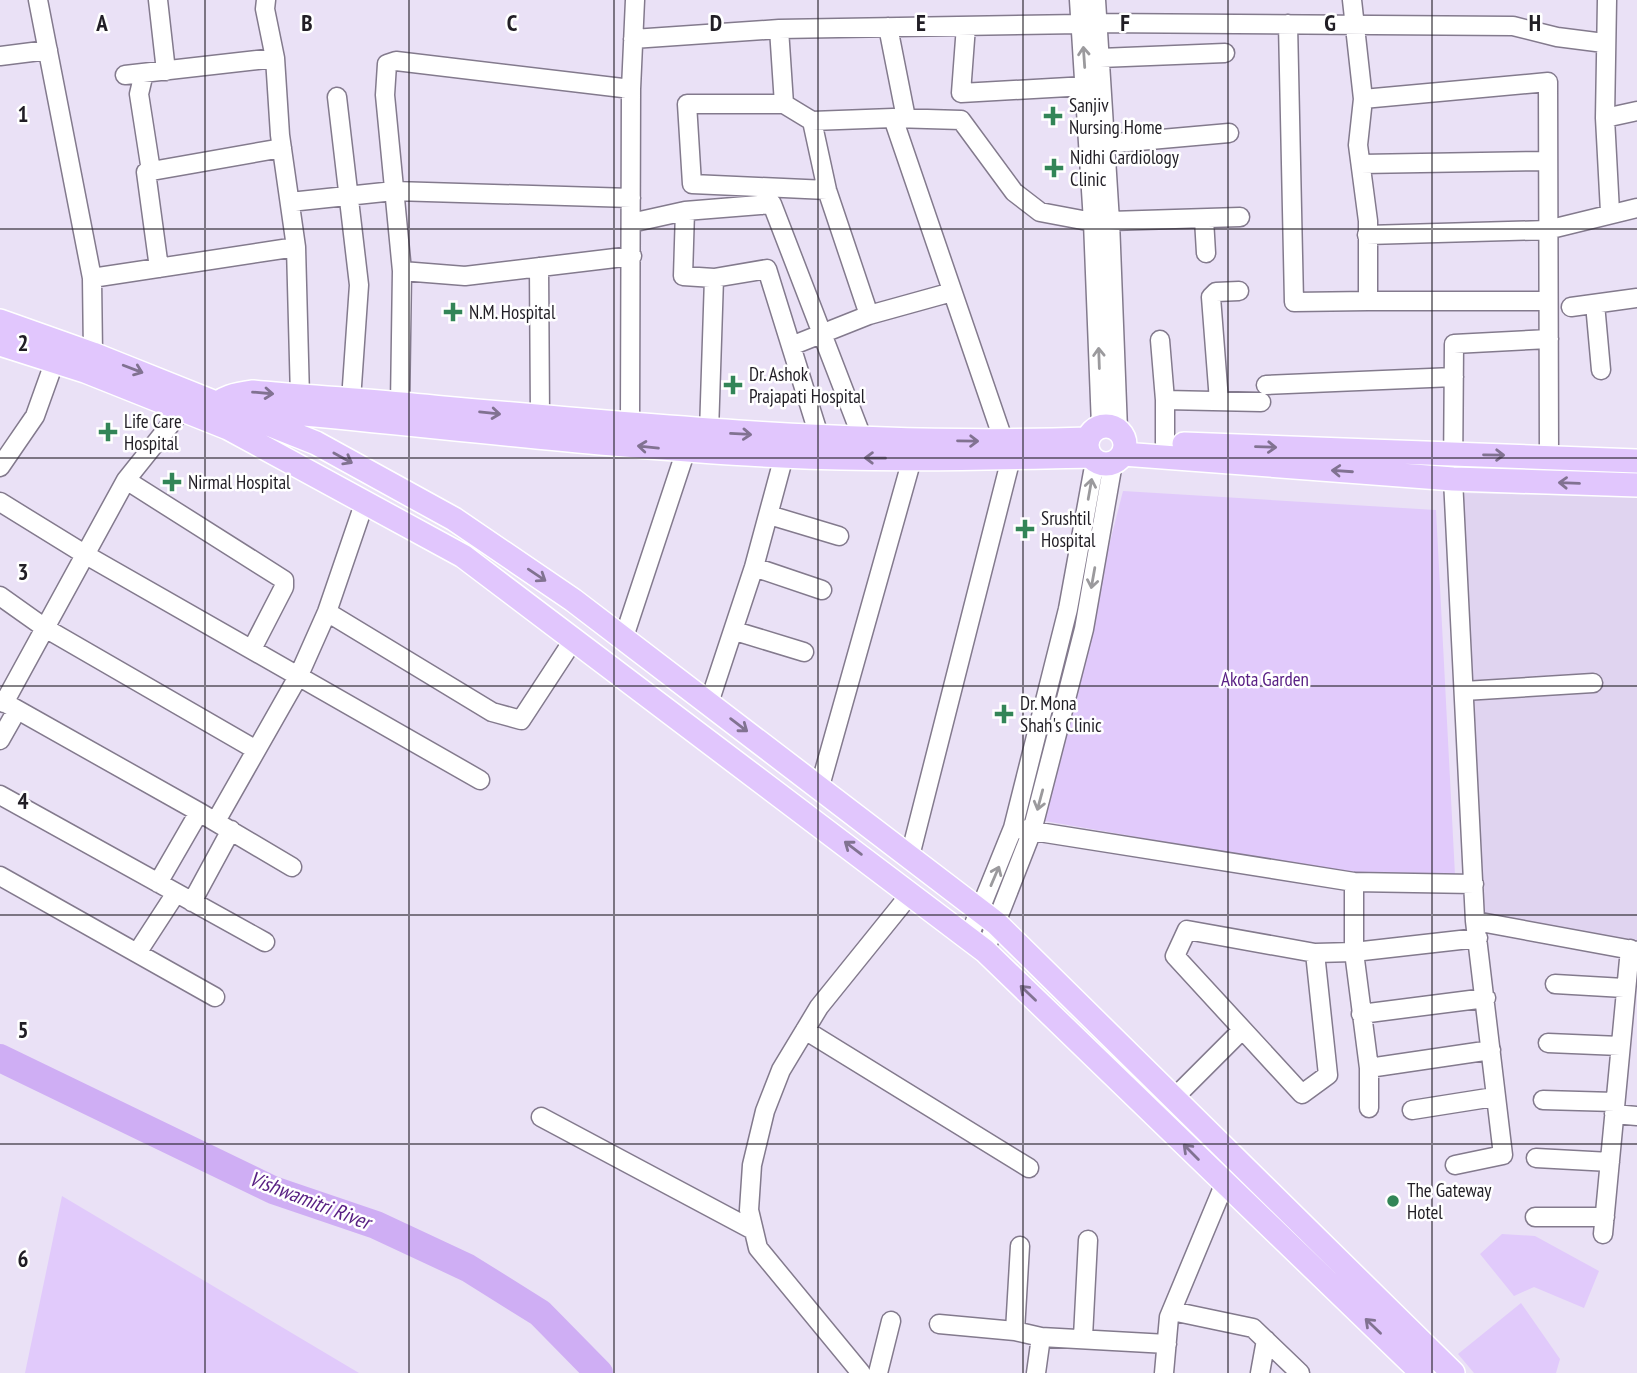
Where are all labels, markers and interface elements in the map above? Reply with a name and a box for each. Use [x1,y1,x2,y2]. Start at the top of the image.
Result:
text: A [95,8,108,37]
text: B [301,8,313,37]
text: C [507,8,518,37]
text: D [710,8,722,37]
text: E [916,8,926,37]
text: F [1120,8,1130,37]
text: G [1324,8,1336,37]
text: H [1529,8,1541,37]
one-way arrow [1077,47,1090,69]
place label: Sanjiv Nursing Home [1069,93,1163,139]
text: 1 [18,99,29,128]
marker: Sanjiv Nursing Home [1043,106,1063,126]
place label: Nidhi Cardiology Clinic [1070,145,1180,191]
marker: Nidhi Cardiology Clinic [1044,158,1064,178]
place label: N.M. Hospital [469,300,556,324]
marker: N.M. Hospital [443,302,463,322]
text: 2 [18,328,29,357]
one-way arrow [1093,347,1106,370]
place label: Dr. Ashok Prajapati Hospital [749,362,866,408]
one-way arrow [122,364,144,377]
marker: Dr. Ashok Prajapati Hospital [723,375,743,395]
one-way arrow [252,387,274,400]
one-way arrow [478,407,501,420]
place label: Life Care Hospital [124,409,182,455]
marker: Life Care Hospital [98,422,118,442]
one-way arrow [729,428,752,441]
one-way arrow [957,434,980,448]
one-way arrow [637,440,660,453]
one-way arrow [1254,441,1277,454]
one-way arrow [1482,449,1505,462]
one-way arrow [332,451,352,465]
one-way arrow [864,451,887,465]
one-way arrow [1331,464,1353,477]
place label: Nirmal Hospital [188,470,291,494]
marker: Nirmal Hospital [162,472,182,492]
one-way arrow [1558,476,1581,489]
one-way arrow [1084,478,1097,501]
place label: Srushtil Hospital [1041,506,1096,552]
marker: Srushtil Hospital [1015,519,1035,539]
text: 3 [18,557,29,586]
one-way arrow [1086,566,1099,589]
one-way arrow [527,568,546,583]
park label: Akota Garden [1221,667,1309,691]
place label: Dr. Mona Shah's Clinic [1020,691,1102,737]
marker: Dr. Mona Shah's Clinic [994,704,1014,724]
one-way arrow [730,718,748,733]
text: 4 [18,786,29,815]
one-way arrow [1033,788,1046,810]
one-way arrow [844,841,863,856]
one-way arrow [989,866,1002,887]
one-way arrow [1020,984,1037,1001]
text: 5 [18,1015,29,1044]
one-way arrow [1182,1144,1199,1161]
water label: Vishwamitri River [246,1165,377,1237]
place label: The Gateway Hotel [1407,1178,1492,1224]
marker: The Gateway Hotel [1385,1193,1401,1209]
text: 6 [18,1244,29,1273]
one-way arrow [1364,1318,1382,1334]

